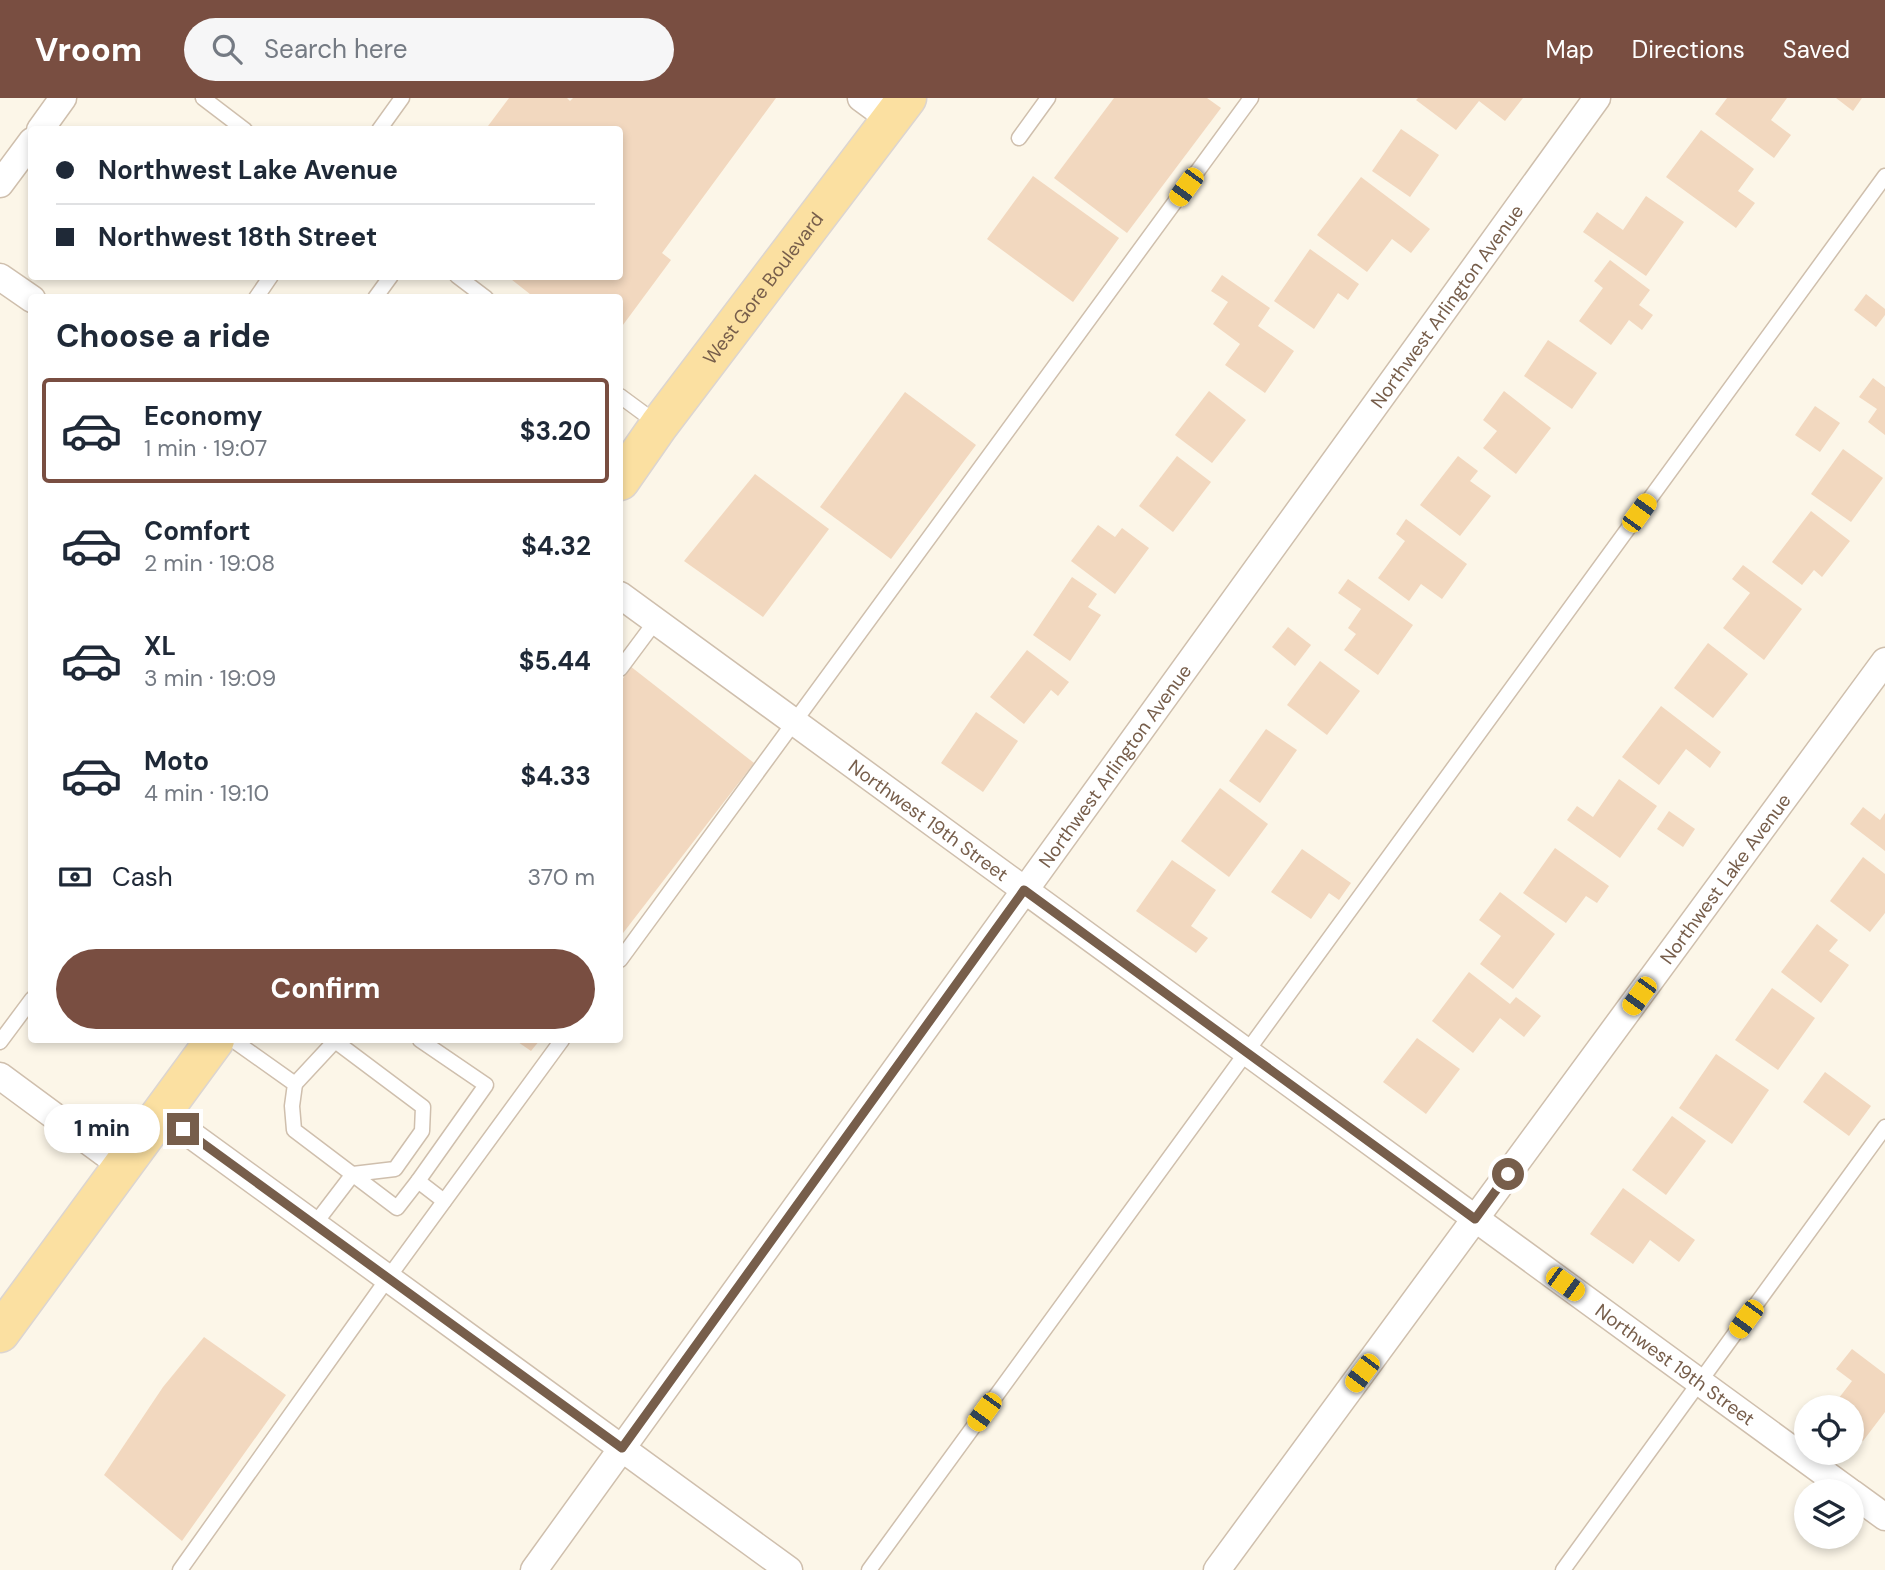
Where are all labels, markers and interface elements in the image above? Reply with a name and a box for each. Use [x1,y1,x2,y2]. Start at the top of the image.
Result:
search box [184,18,674,81]
text: Vroom [35,28,142,71]
icon: search [208,30,246,68]
text: Search here [264,32,408,66]
text: Map [1546,34,1594,65]
text: Directions [1632,34,1745,65]
text: Saved [1783,34,1850,65]
text: Northwest Lake Avenue [98,153,398,187]
car [1166,164,1207,210]
street label: Northwest Arlington Avenue [1365,199,1529,413]
street label: West Gore Boulevard [697,207,829,369]
text: Northwest 18th Street [98,220,377,254]
text: Choose a ride [56,315,271,357]
icon: car [60,399,123,462]
text: Economy [144,399,262,433]
text: $3.20 [520,414,591,448]
text: 1 min · 19:07 [144,433,267,463]
car [1619,490,1660,536]
icon: car [60,514,123,577]
text: Comfort [144,514,250,548]
text: $4.32 [521,529,591,563]
text: 2 min · 19:08 [144,548,275,578]
icon: car [60,629,123,692]
text: XL [144,629,176,663]
text: $5.44 [519,644,591,678]
street label: Northwest Arlington Avenue [1033,659,1197,873]
text: 3 min · 19:09 [144,663,276,693]
icon: car [60,744,123,807]
text: Moto [144,744,209,778]
street label: Northwest 19th Street [844,753,1013,887]
text: $4.33 [520,759,591,793]
text: 4 min · 19:10 [144,778,269,808]
street label: Northwest Lake Avenue [1654,788,1796,969]
icon: cash [56,858,94,896]
text: Cash [112,860,173,894]
text: 370 m [527,862,595,892]
button: Confirm [56,949,595,1029]
car [1619,973,1660,1019]
callout: 1 min [43,1104,158,1154]
text: 1 min [74,1113,130,1143]
route end [167,1113,199,1145]
route start [1492,1158,1524,1190]
car [1542,1263,1589,1305]
car [1726,1296,1767,1342]
street label: Northwest 19th Street [1591,1298,1760,1431]
car [1341,1350,1384,1396]
car [964,1389,1005,1435]
map controls [1794,1395,1864,1549]
button: locate [1794,1395,1864,1465]
button: layers [1794,1479,1864,1549]

